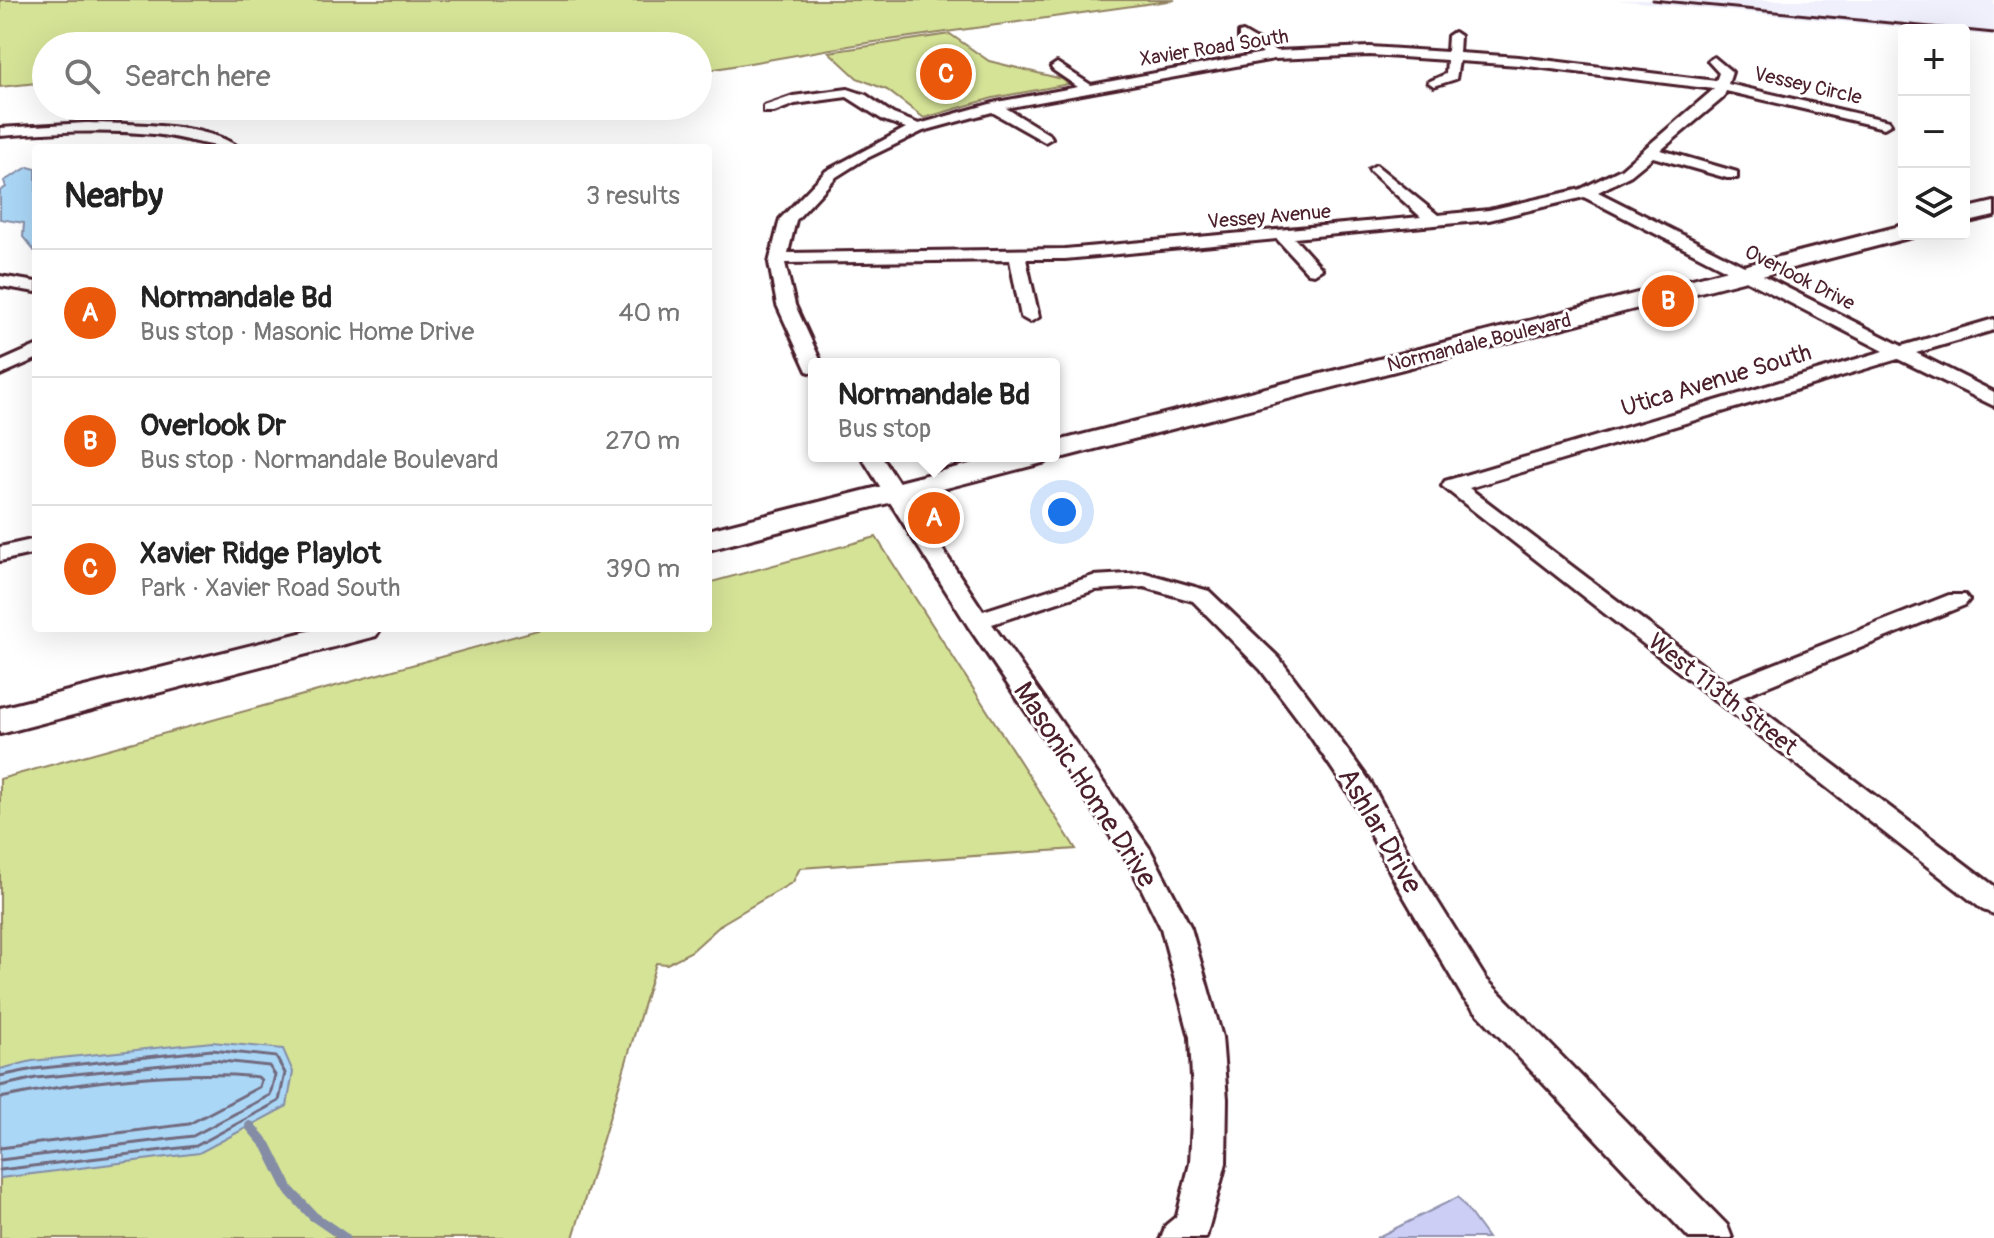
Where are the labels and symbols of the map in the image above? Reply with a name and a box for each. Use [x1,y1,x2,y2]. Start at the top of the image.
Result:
street label: Xavier Road South [1138,23,1290,72]
pin: C [920,44,972,104]
street label: Vessey Circle [1751,61,1865,110]
street label: Vessey Avenue [1206,199,1332,234]
street label: Overlook Drive [1740,239,1859,316]
pin: B [1642,271,1694,331]
street label: Normandale Boulevard [1384,308,1574,377]
street label: Utica Avenue South [1618,338,1815,423]
pin: A [908,488,960,548]
your location [1042,492,1082,532]
street label: West 113th Street [1642,627,1803,762]
street label: Masonic Home Drive [1005,675,1164,894]
street label: Ashlar Drive [1330,762,1430,900]

